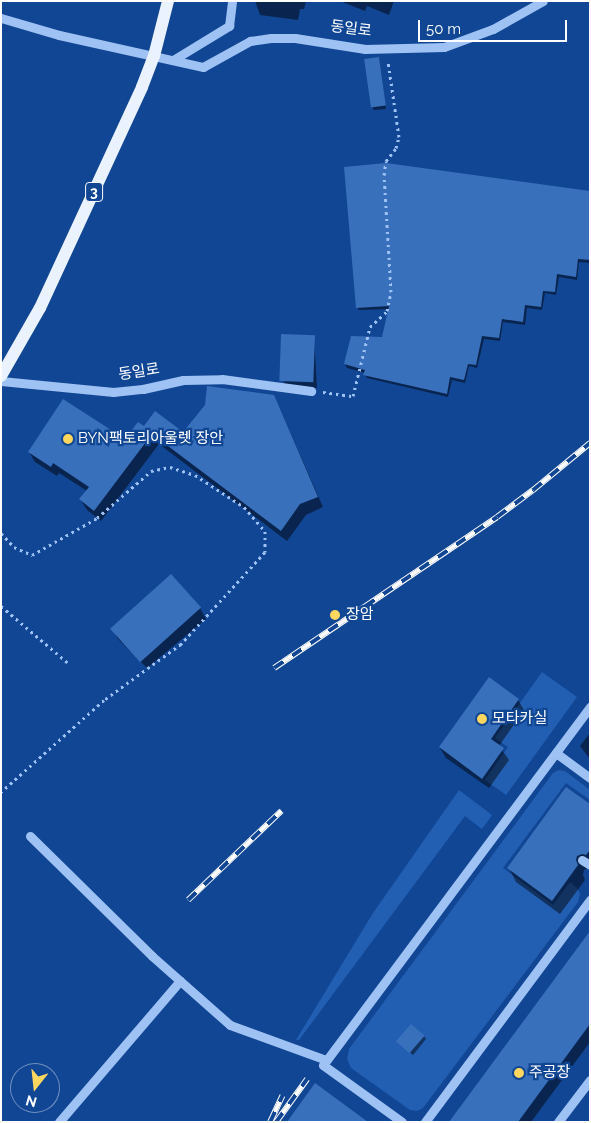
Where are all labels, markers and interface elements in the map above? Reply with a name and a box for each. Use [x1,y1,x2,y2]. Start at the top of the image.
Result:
scale bar [421,10,570,42]
street label: 동일로 [329,18,373,40]
text: 50 m [426,20,461,38]
road number: 3 [84,180,104,203]
street label: 동일로 [117,360,161,384]
place label: BYN팩토리아울렛 장안 [78,430,223,448]
marker: BYN팩토리아울렛 장안 [62,433,74,445]
place label: 장암 [346,606,374,624]
marker: 장암 [328,608,342,622]
place label: 모타카실 [492,710,547,728]
marker: 모타카실 [476,713,488,725]
north arrow [10,1063,60,1113]
place label: 주공장 [529,1064,570,1082]
marker: 주공장 [513,1067,525,1079]
text: N [24,1092,38,1111]

